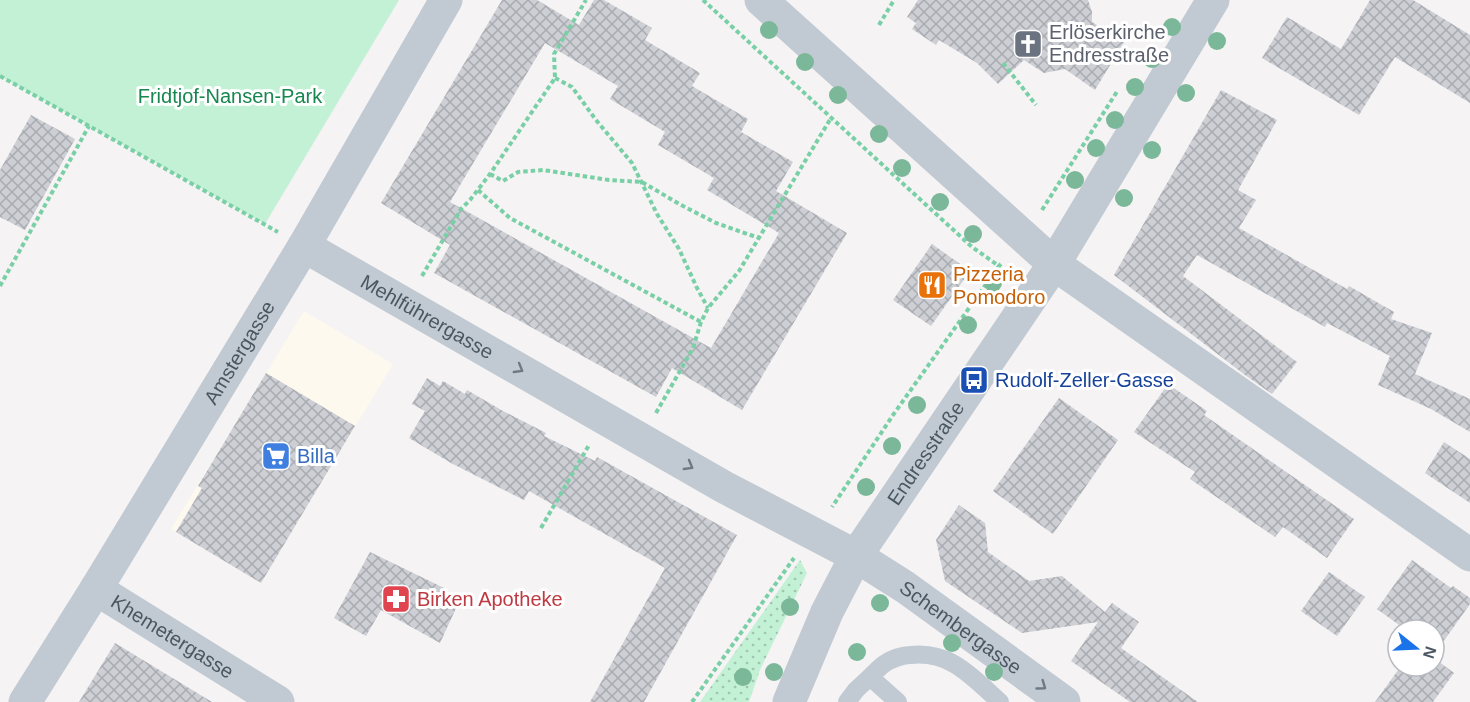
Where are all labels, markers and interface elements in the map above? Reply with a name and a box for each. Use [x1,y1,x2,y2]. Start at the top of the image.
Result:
place label: Erlöserkirche Endresstraße [1049,21,1169,66]
church icon: Erlöserkirche Endresstraße [1012,28,1044,60]
park label: Fridtjof-Nansen-Park [138,85,323,107]
place label: Pizzeria Pomodoro [953,263,1045,308]
restaurant icon: Pizzeria Pomodoro [916,269,948,301]
street label: Mehlführergasse [357,270,497,363]
street label: Amstergasse [200,297,279,408]
one-way arrow [513,362,523,374]
bus stop icon: Rudolf-Zeller-Gasse [958,364,990,396]
place label: Rudolf-Zeller-Gasse [995,369,1174,391]
street label: Endresstraße [883,397,969,509]
supermarket icon: Billa [260,440,292,472]
place label: Billa [297,445,336,467]
one-way arrow [682,459,693,470]
street label: Schembergasse [896,576,1026,679]
pharmacy icon: Birken Apotheke [380,583,412,615]
place label: Birken Apotheke [417,588,563,610]
street label: Khemetergasse [107,590,238,683]
north arrow [1386,618,1446,678]
text: N [1420,644,1440,661]
one-way arrow [1035,679,1046,690]

